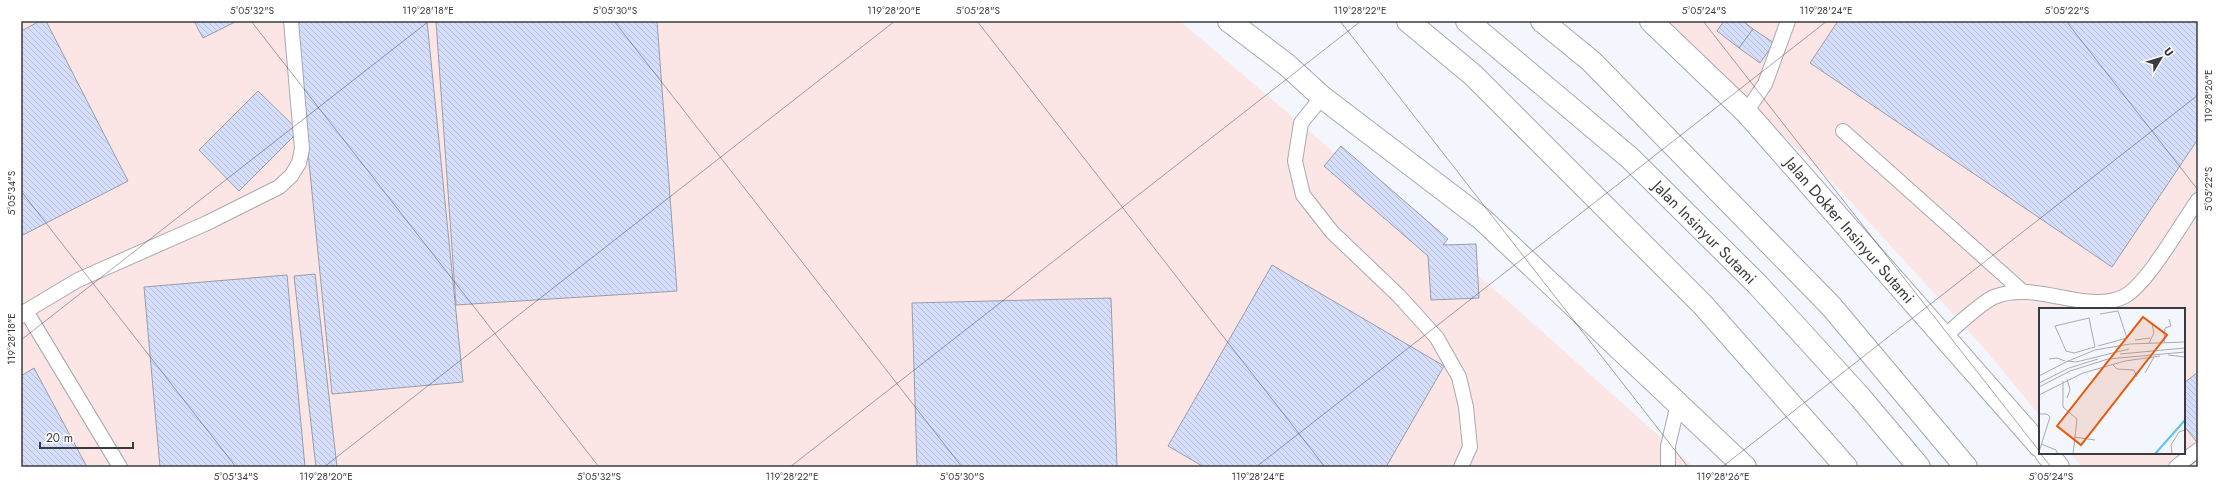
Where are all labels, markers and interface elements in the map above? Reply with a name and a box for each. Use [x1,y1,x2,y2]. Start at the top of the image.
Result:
text: 5°05'32"S [230,3,275,18]
text: 119°28'18"E [402,3,454,18]
text: 5°05'30"S [593,3,638,18]
text: 119°28'20"E [867,3,921,18]
text: 5°05'28"S [956,3,1001,18]
text: 119°28'22"E [1333,3,1387,18]
text: 5°05'24"S [1682,3,1727,18]
text: 119°28'24"E [1799,3,1853,18]
text: 5°05'22"S [2045,3,2090,18]
north arrow [2141,38,2181,78]
text: U [2160,44,2178,60]
text: 119°28'26"E [2201,69,2216,123]
street label: Jalan Dokter Insinyur Sutami [1778,151,1920,309]
text: 5°05'22"S [2201,166,2216,211]
text: 5°05'34"S [4,170,19,215]
street label: Jalan Insinyur Sutami [1646,174,1762,289]
inset map [2039,308,2185,454]
text: 119°28'18"E [4,313,19,365]
scale bar [40,424,133,450]
text: 20 m [46,429,73,447]
text: 5°05'34"S [214,469,259,484]
text: 119°28'20"E [299,469,353,484]
text: 5°05'32"S [577,469,622,484]
text: 119°28'22"E [765,469,819,484]
text: 5°05'30"S [940,469,985,484]
text: 119°28'24"E [1231,469,1285,484]
text: 119°28'26"E [1696,469,1750,484]
text: 5°05'24"S [2029,469,2074,484]

